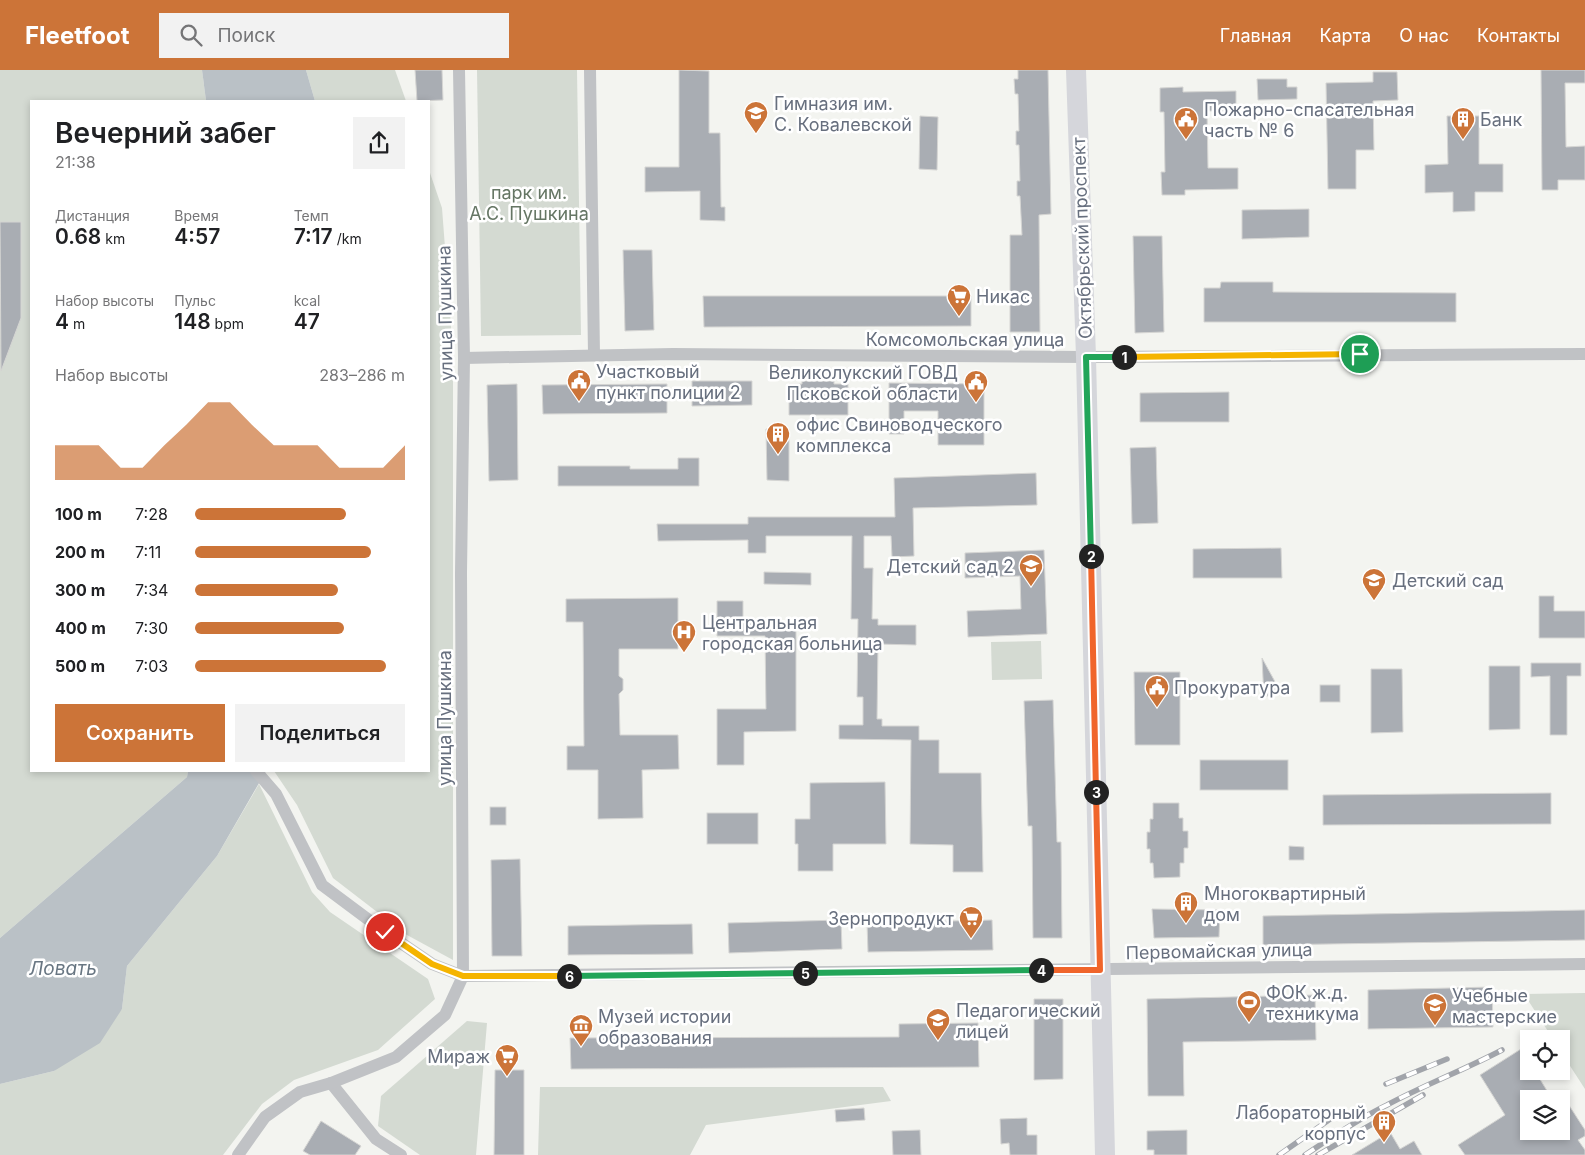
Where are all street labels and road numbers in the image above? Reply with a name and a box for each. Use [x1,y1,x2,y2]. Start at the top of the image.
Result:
street label: Октябрьский проспект [1068,136,1096,339]
street label: улица Пушкина [433,245,457,381]
street label: Комсомольская улица [866,329,1064,350]
street label: улица Пушкина [434,650,455,786]
street label: Первомайская улица [1125,939,1313,963]

